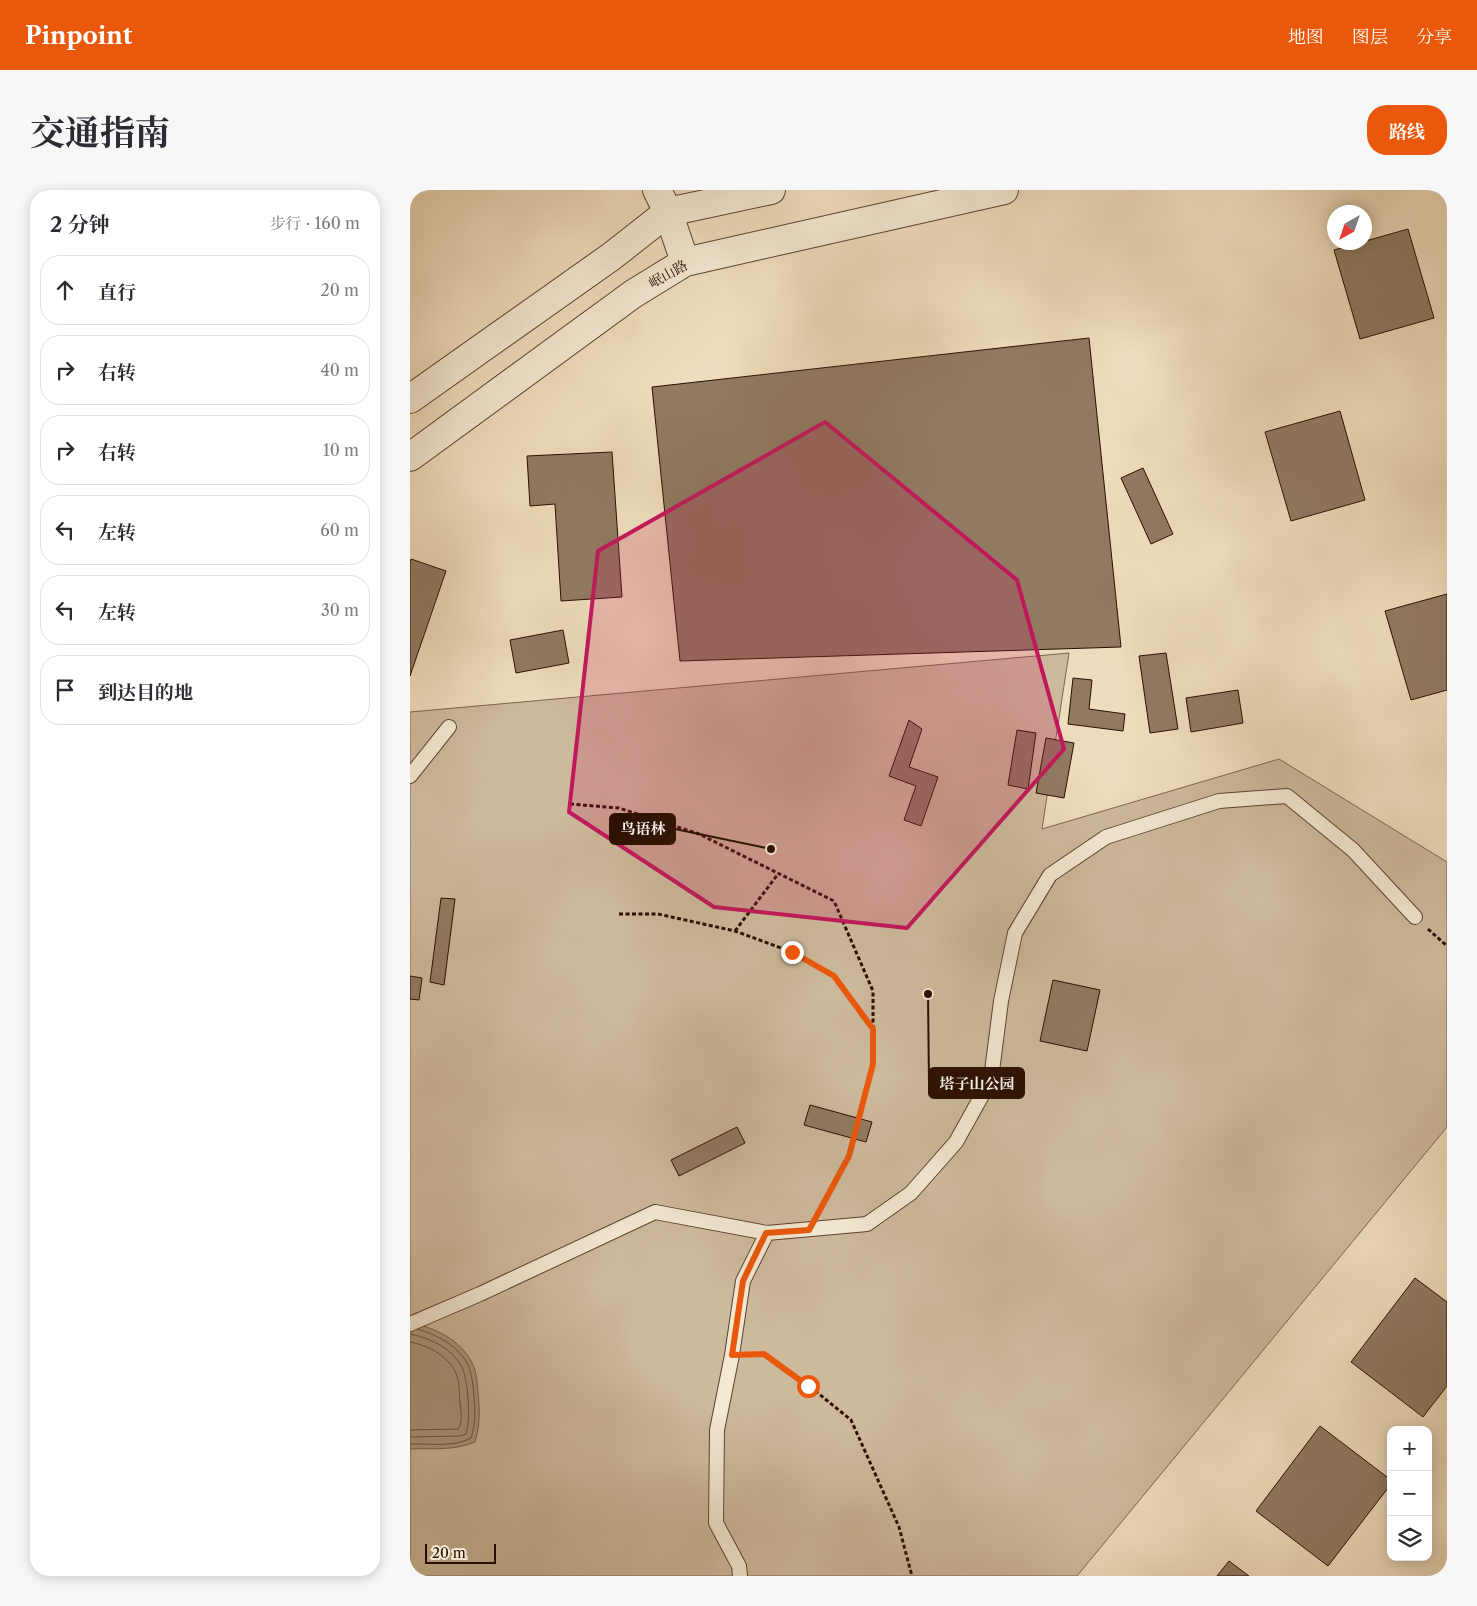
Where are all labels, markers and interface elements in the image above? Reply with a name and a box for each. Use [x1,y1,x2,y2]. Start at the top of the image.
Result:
text: Pinpoint [25,21,132,50]
text: 地图 [1288,26,1324,48]
text: 图层 [1352,26,1388,48]
text: 分享 [1416,26,1452,48]
button: 路线 [1367,105,1447,155]
text: 交通指南 [30,111,170,154]
north arrow [1327,205,1372,250]
text: 2 分钟 [50,212,110,237]
text: 步行 · 160 m [270,213,360,233]
street label: 岷山路 [645,256,691,292]
icon: ahead [51,276,79,304]
text: 20 m [320,280,359,300]
text: 直行 [98,281,136,304]
icon: right [51,356,79,384]
text: 40 m [320,360,359,380]
text: 右转 [98,361,136,384]
icon: right [51,436,79,464]
text: 10 m [323,440,359,460]
text: 右转 [98,441,136,464]
icon: left [51,516,79,544]
text: 60 m [320,520,359,540]
text: 左转 [98,521,136,544]
icon: left [51,596,79,624]
text: 30 m [321,600,359,620]
text: 左转 [98,601,136,624]
icon: arrive [51,676,79,704]
text: 到达目的地 [98,681,193,704]
callout: 鸟语林 [610,814,675,844]
text: 鸟语林 [620,819,666,838]
route end [781,941,804,964]
callout: 塔子山公园 [929,1068,1024,1098]
text: 塔子山公园 [939,1074,1015,1093]
route start [797,1375,820,1398]
map controls [1387,1426,1432,1561]
button: + [1387,1426,1432,1471]
button: − [1387,1471,1432,1516]
button: layers [1387,1516,1432,1561]
scale bar [425,1541,496,1564]
text: 20 m [432,1544,466,1562]

